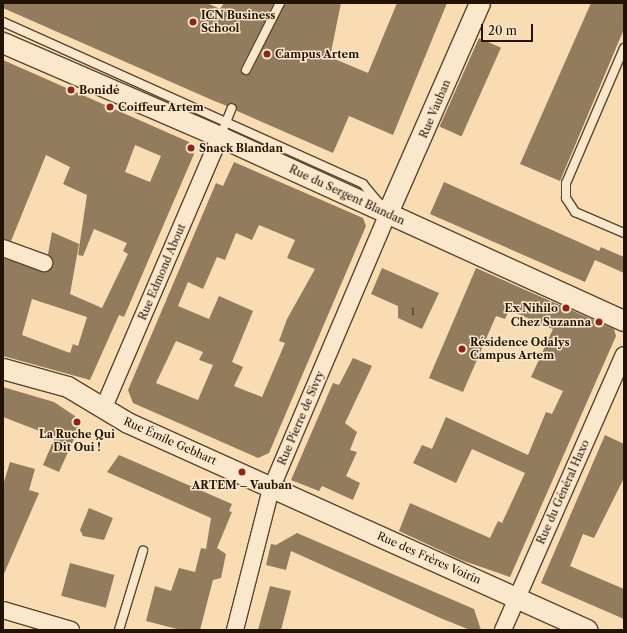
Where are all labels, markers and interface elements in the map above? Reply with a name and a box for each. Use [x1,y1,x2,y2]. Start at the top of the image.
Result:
place label: ICN Business School [201,9,275,35]
scale bar [483,16,535,42]
marker: ICN Business School [188,17,198,27]
text: 20 m [488,23,517,38]
place label: Campus Artem [275,47,360,61]
marker: Campus Artem [262,49,272,59]
street label: Rue Vauban [417,78,453,140]
place label: Bonidé [79,83,120,97]
marker: Bonidé [66,85,76,95]
place label: Coiffeur Artem [118,100,204,114]
marker: Coiffeur Artem [105,102,115,112]
place label: Snack Blandan [199,141,283,155]
marker: Snack Blandan [186,143,196,153]
street label: Rue du Sergent Blandan [287,162,407,228]
street label: Rue Edmond About [136,222,188,322]
place label: Ex Nihilo [504,301,558,315]
marker: Ex Nihilo [561,303,571,313]
house number: 1 [411,307,415,317]
place label: Chez Suzanna [511,315,591,329]
marker: Chez Suzanna [594,317,604,327]
place label: Résidence Odalys Campus Artem [470,336,570,362]
marker: Résidence Odalys Campus Artem [457,344,467,354]
street label: Rue Pierre de Sivry [275,369,327,467]
street label: Rue Émile Gebhart [121,415,219,467]
marker: La Ruche Qui Dit Oui ! [72,417,82,427]
place label: La Ruche Qui Dit Oui ! [39,428,115,454]
street label: Rue du Général Haxo [534,438,592,546]
marker: ARTEM – Vauban [237,467,247,477]
place label: ARTEM – Vauban [192,478,292,492]
street label: Rue des Frères Voirin [375,529,483,587]

